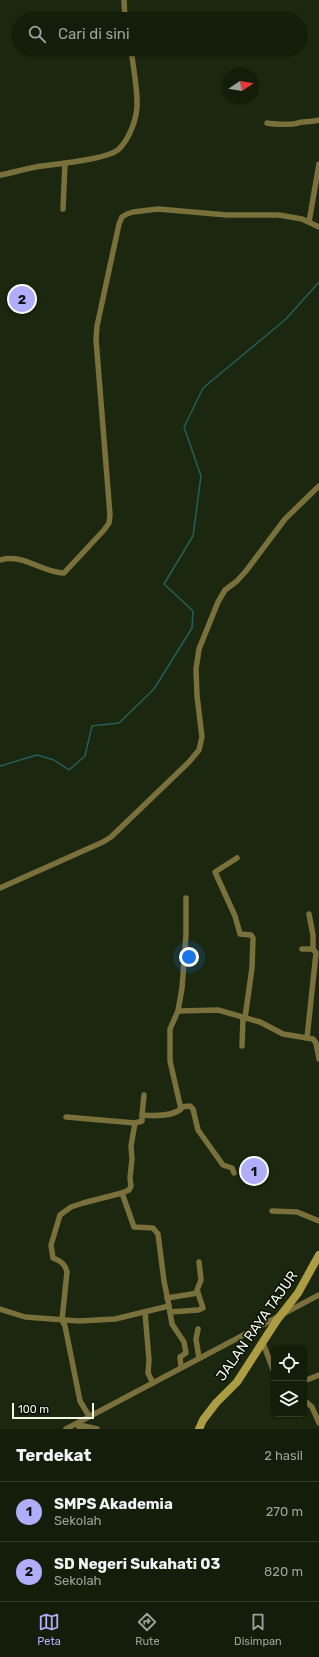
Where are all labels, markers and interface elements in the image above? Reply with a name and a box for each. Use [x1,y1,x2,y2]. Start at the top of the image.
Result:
search box [12,12,307,56]
icon: search [26,23,48,45]
text: Cari di sini [58,25,130,43]
north arrow [223,68,259,104]
pin: 2 [9,284,35,314]
your location [179,947,199,967]
pin: 1 [241,1156,267,1186]
street label: JALAN RAYA TAJUR [213,1268,301,1384]
map controls [271,1345,307,1417]
button: locate [271,1345,307,1381]
button: layers [271,1381,307,1417]
scale bar [12,1401,94,1420]
text: 100 m [18,1403,49,1416]
text: Terdekat [16,1445,91,1465]
text: 2 hasil [264,1448,303,1463]
text: SMPS Akademia [54,1495,173,1513]
text: 1 [26,1504,32,1519]
text: 270 m [266,1504,303,1519]
text: Sekolah [54,1513,101,1528]
text: SD Negeri Sukahati 03 [54,1555,220,1573]
text: 2 [25,1564,33,1579]
text: 820 m [264,1564,303,1579]
text: Sekolah [54,1573,101,1588]
tab: Peta [37,1611,61,1648]
tab: Rute [135,1611,160,1648]
tab: Disimpan [234,1611,282,1648]

